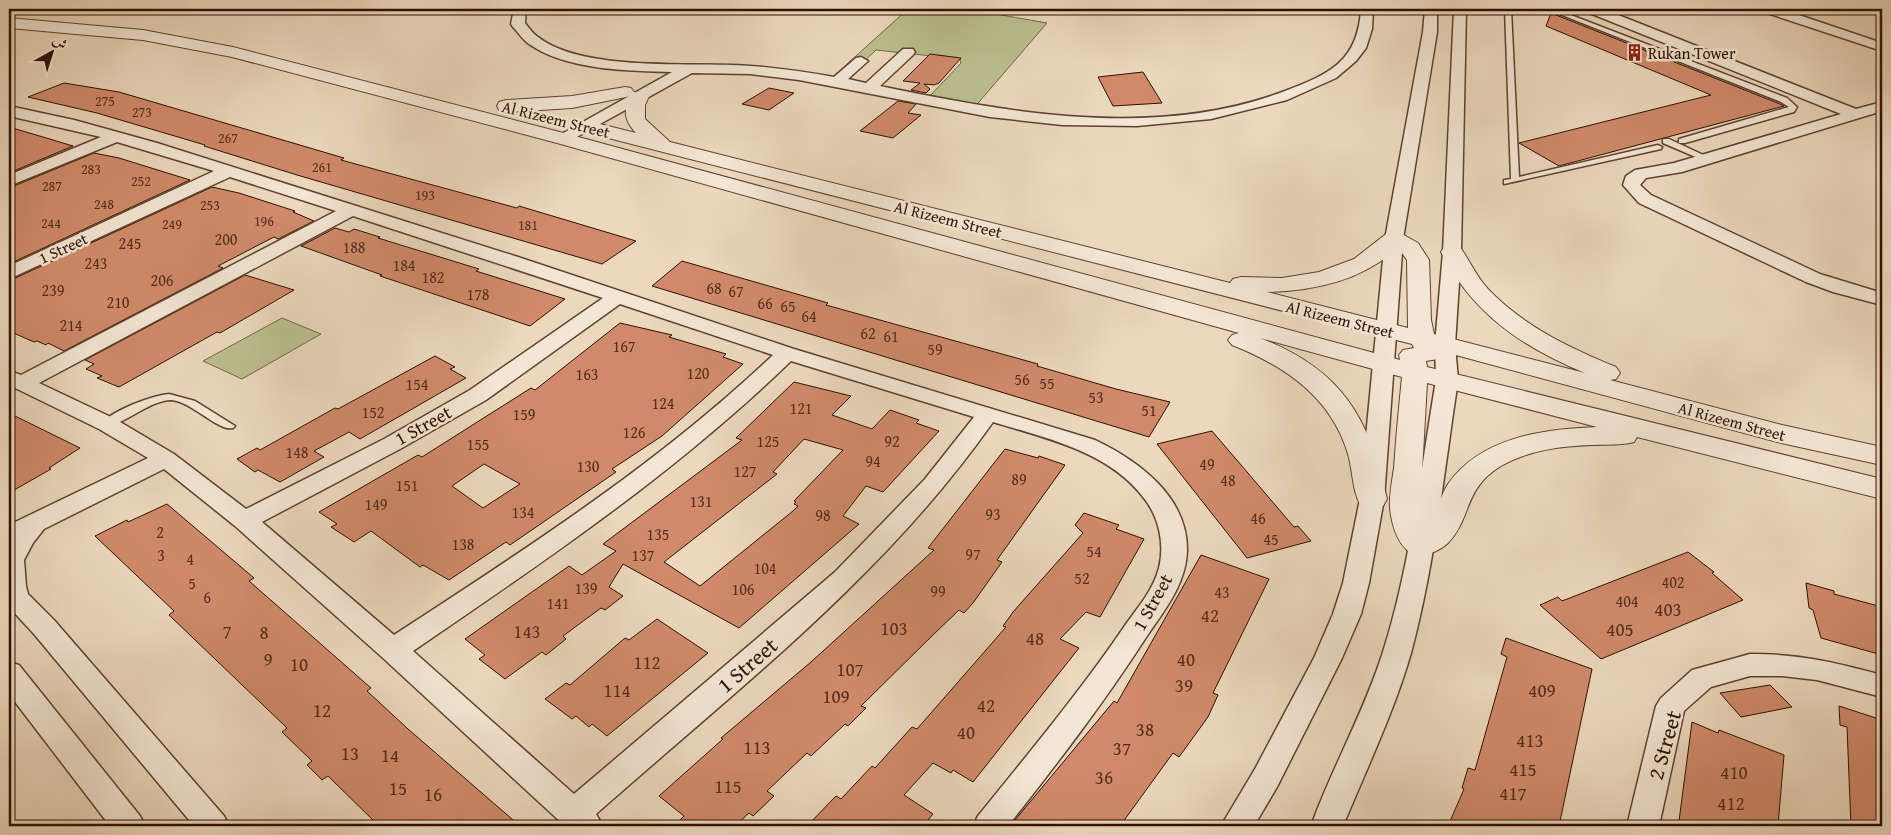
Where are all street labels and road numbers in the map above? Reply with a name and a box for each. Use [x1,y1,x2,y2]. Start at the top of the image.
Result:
street label: Al Rizeem Street [499,94,613,144]
street label: Al Rizeem Street [891,194,1005,244]
street label: 1 Street [34,226,92,270]
street label: Al Rizeem Street [1283,294,1397,344]
street label: Al Rizeem Street [1676,395,1789,447]
street label: 1 Street [389,398,457,452]
street label: 1 Street [1125,568,1179,636]
street label: 1 Street [710,629,784,700]
street label: 2 Street [1639,706,1689,784]

